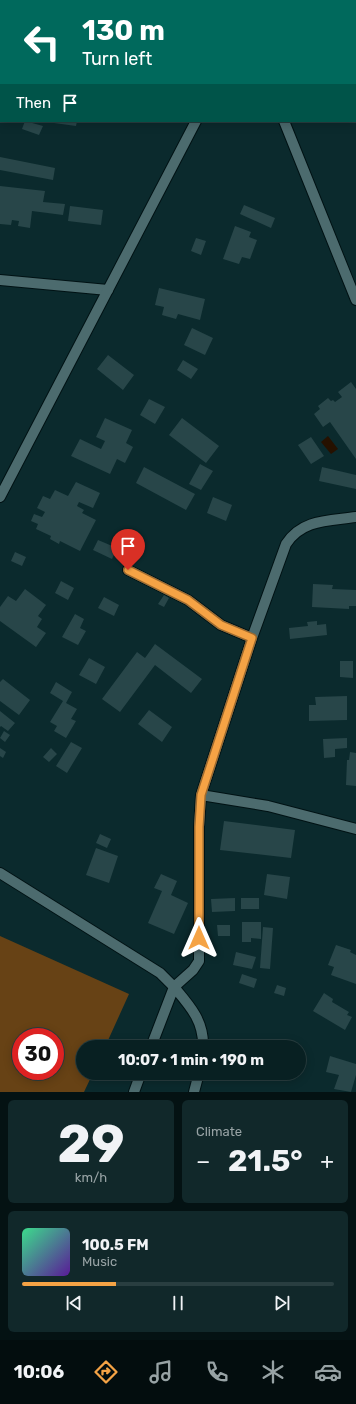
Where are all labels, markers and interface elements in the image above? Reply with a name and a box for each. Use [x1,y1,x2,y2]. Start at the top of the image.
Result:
text: 130 m [82,14,165,47]
icon: left [16,16,68,68]
text: Turn left [82,48,152,70]
icon: arrive [59,92,81,114]
text: Then [16,94,51,112]
pin [111,529,145,570]
icon: arrive [117,535,139,557]
position arrow [178,917,220,959]
speed limit sign: 30 [12,1028,64,1080]
text: 10:07 · 1 min · 190 m [118,1051,264,1069]
text: 29 [57,1113,125,1175]
text: Climate [196,1124,242,1139]
text: 21.5° [228,1143,303,1179]
text: − [196,1148,210,1175]
text: + [320,1148,334,1175]
text: km/h [75,1170,107,1185]
text: 100.5 FM [82,1236,149,1254]
text: Music [82,1254,117,1269]
icon: previous [63,1292,85,1314]
icon: pause [167,1292,189,1314]
icon: next [271,1292,293,1314]
icon: directions [92,1358,120,1386]
icon: music [147,1358,175,1386]
icon: phone [203,1358,231,1386]
icon: climate [259,1358,287,1386]
icon: car [314,1358,342,1386]
text: 10:06 [14,1361,64,1383]

